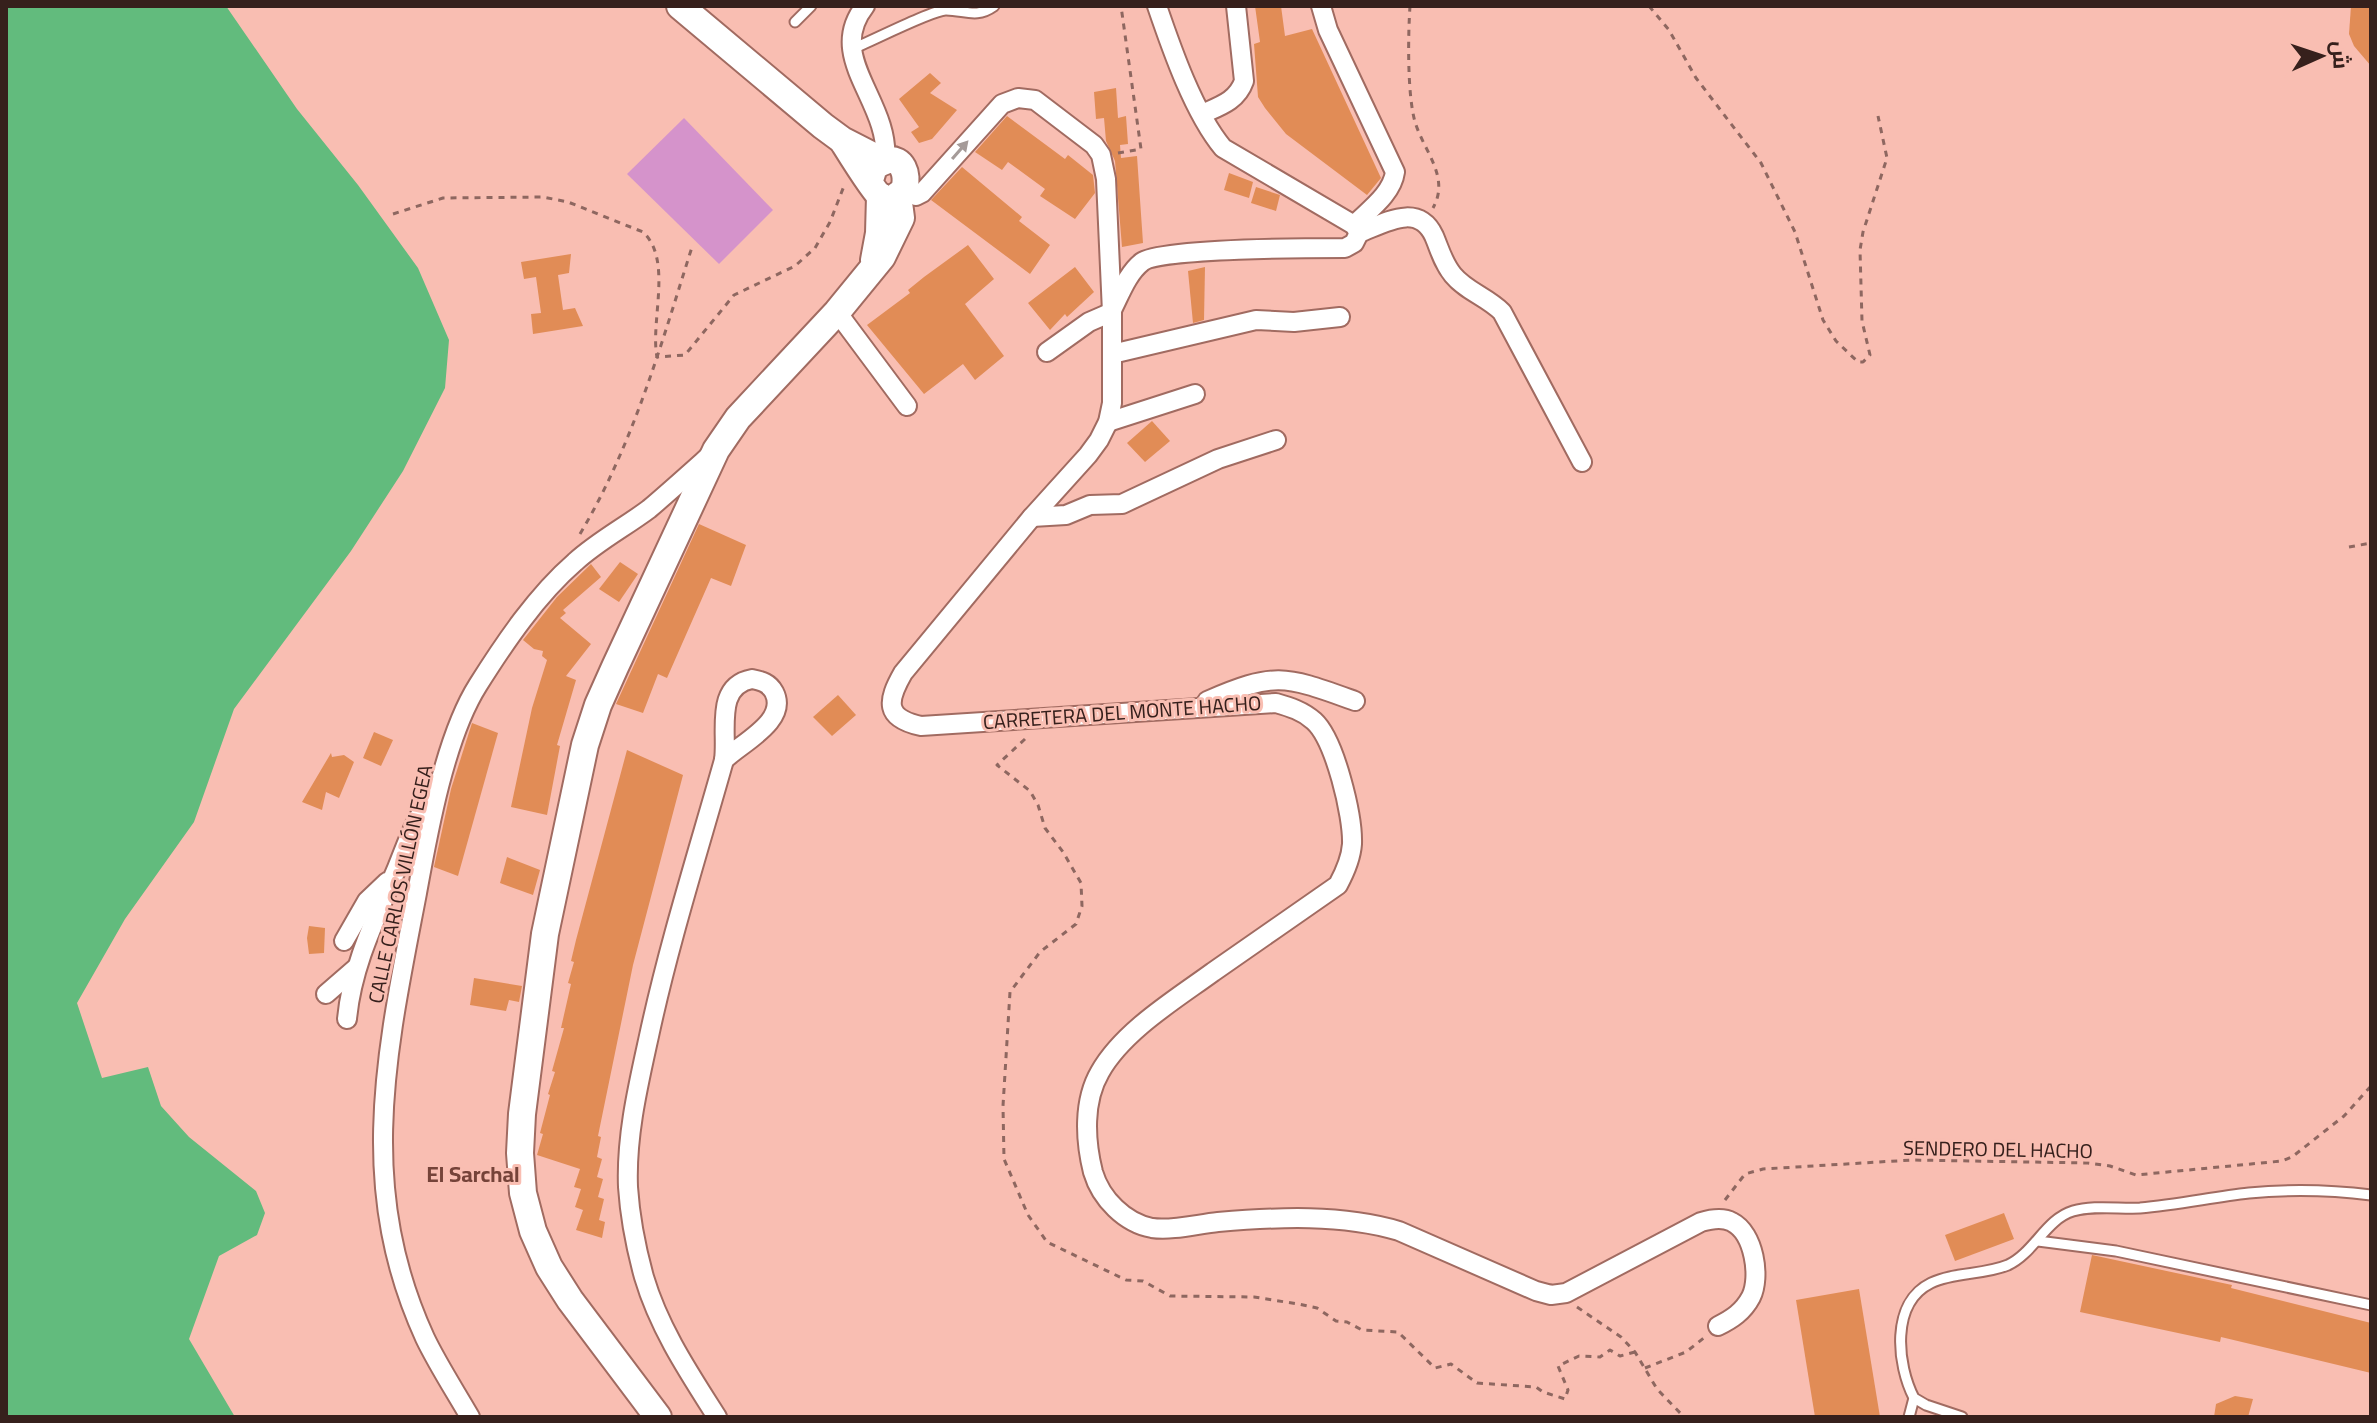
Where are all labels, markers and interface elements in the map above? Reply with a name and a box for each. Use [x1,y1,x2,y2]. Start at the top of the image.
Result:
north arrow [2281,16,2361,96]
text: ش [2319,40,2363,70]
one-way arrow [951,140,968,160]
street label: CARRETERA DEL MONTE HACHO [982,684,1262,740]
street label: CALLE CARLOS VILLÓN EGEA [357,761,443,1007]
street label: SENDERO DEL HACHO [1903,1129,2093,1169]
district label: El Sarchal [427,1153,519,1195]

